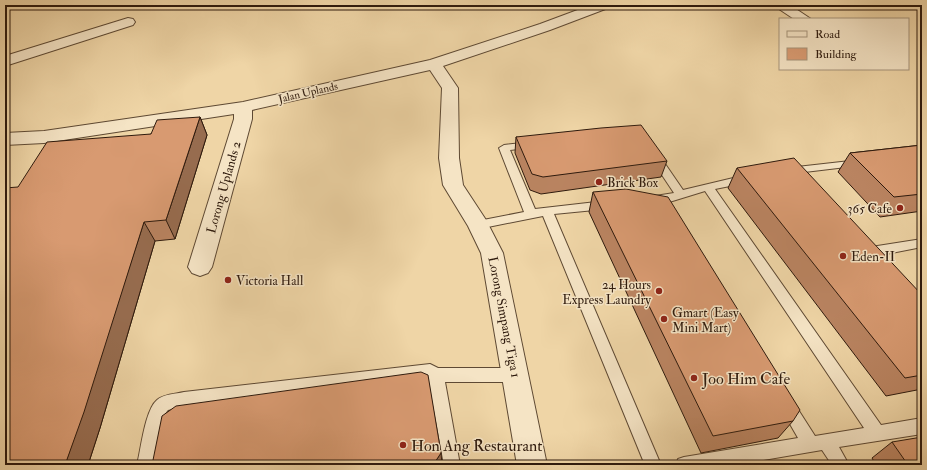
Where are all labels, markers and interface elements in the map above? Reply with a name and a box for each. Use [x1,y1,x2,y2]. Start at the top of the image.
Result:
legend [779,18,909,70]
text: Road [815,27,840,42]
text: Building [815,47,858,62]
street label: Jalan Uplands [276,79,340,107]
street label: Lorong Uplands 2 [203,139,246,236]
place label: Brick Box [607,175,659,191]
marker: Brick Box [594,177,604,187]
place label: 365 Cafe [848,201,893,217]
marker: 365 Cafe [895,203,905,213]
place label: Eden-II [851,249,895,265]
marker: Eden-II [838,251,848,261]
street label: Lorong Simpang Tiga 1 [483,255,524,380]
place label: Victoria Hall [236,273,304,289]
marker: Victoria Hall [223,275,233,285]
place label: 24 Hours Express Laundry [562,277,652,309]
marker: 24 Hours Express Laundry [654,286,664,296]
place label: Gmart (Easy Mini Mart) [672,305,739,336]
marker: Gmart (Easy Mini Mart) [659,314,669,324]
place label: Joo Him Cafe [701,369,790,390]
marker: Joo Him Cafe [689,373,699,383]
place label: Hon Ang Restaurant [411,436,542,456]
marker: Hon Ang Restaurant [398,440,408,450]

